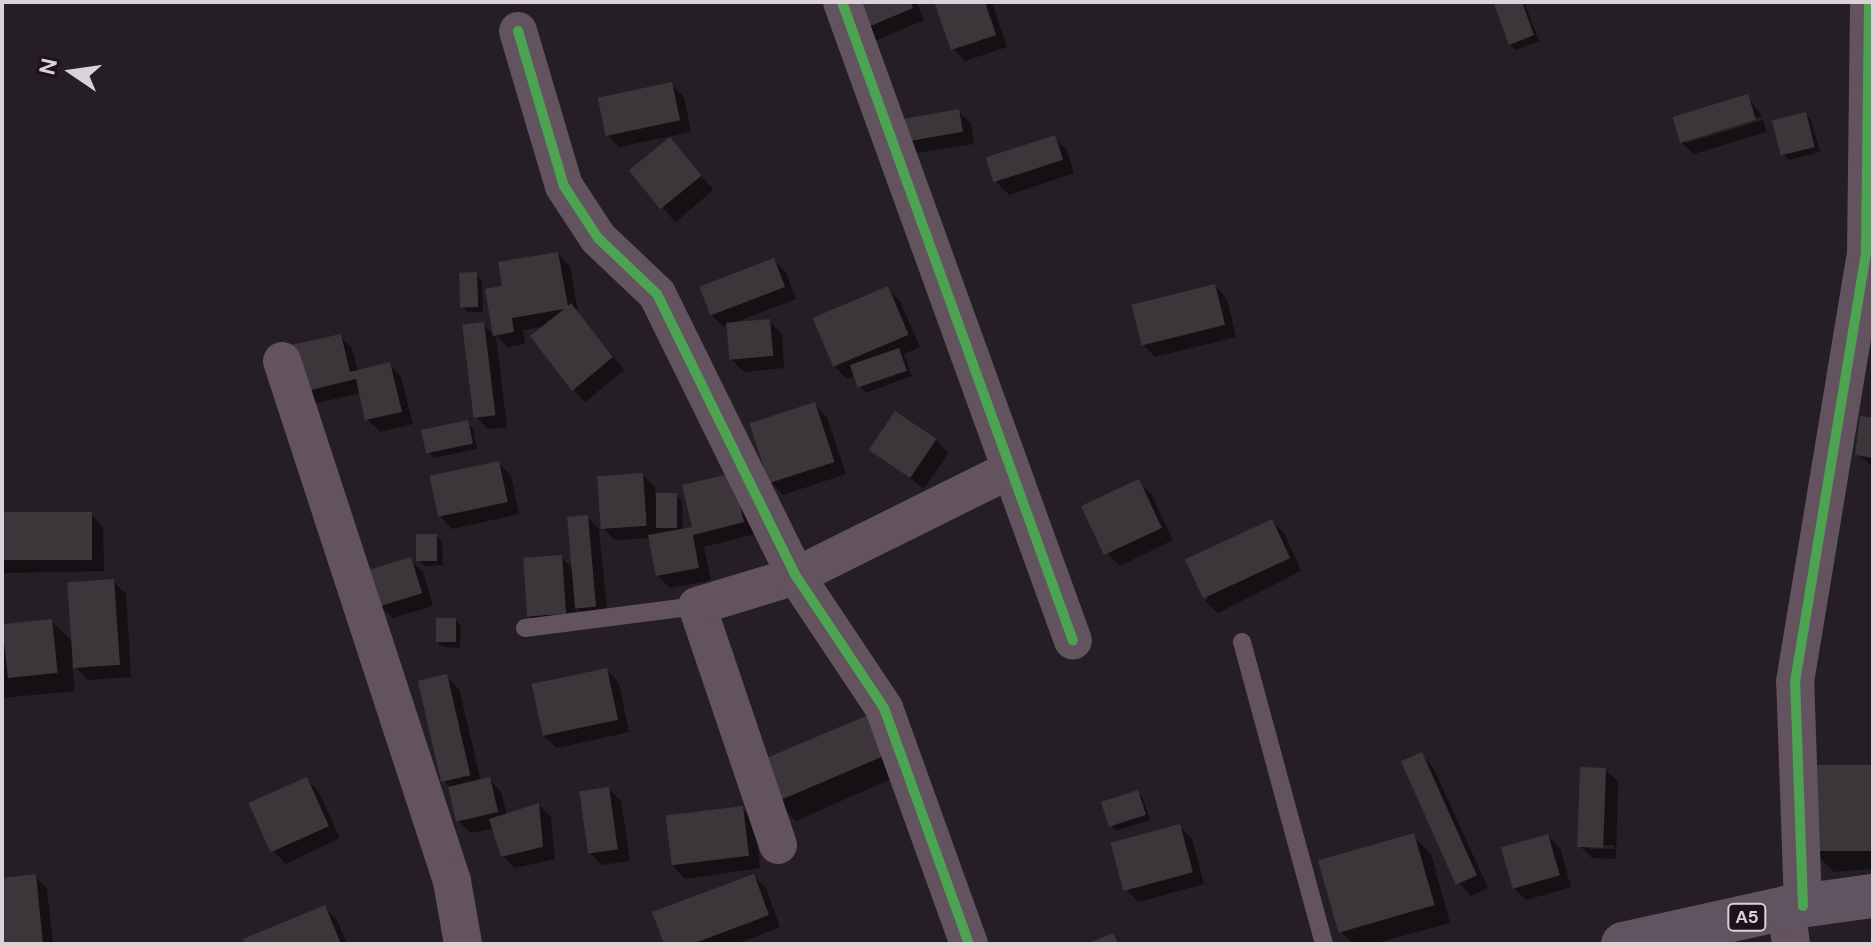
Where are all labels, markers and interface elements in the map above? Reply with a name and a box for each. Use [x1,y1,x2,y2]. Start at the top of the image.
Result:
north arrow [32,32,112,112]
text: N [32,55,64,78]
road number: A5 [1727,903,1767,931]

